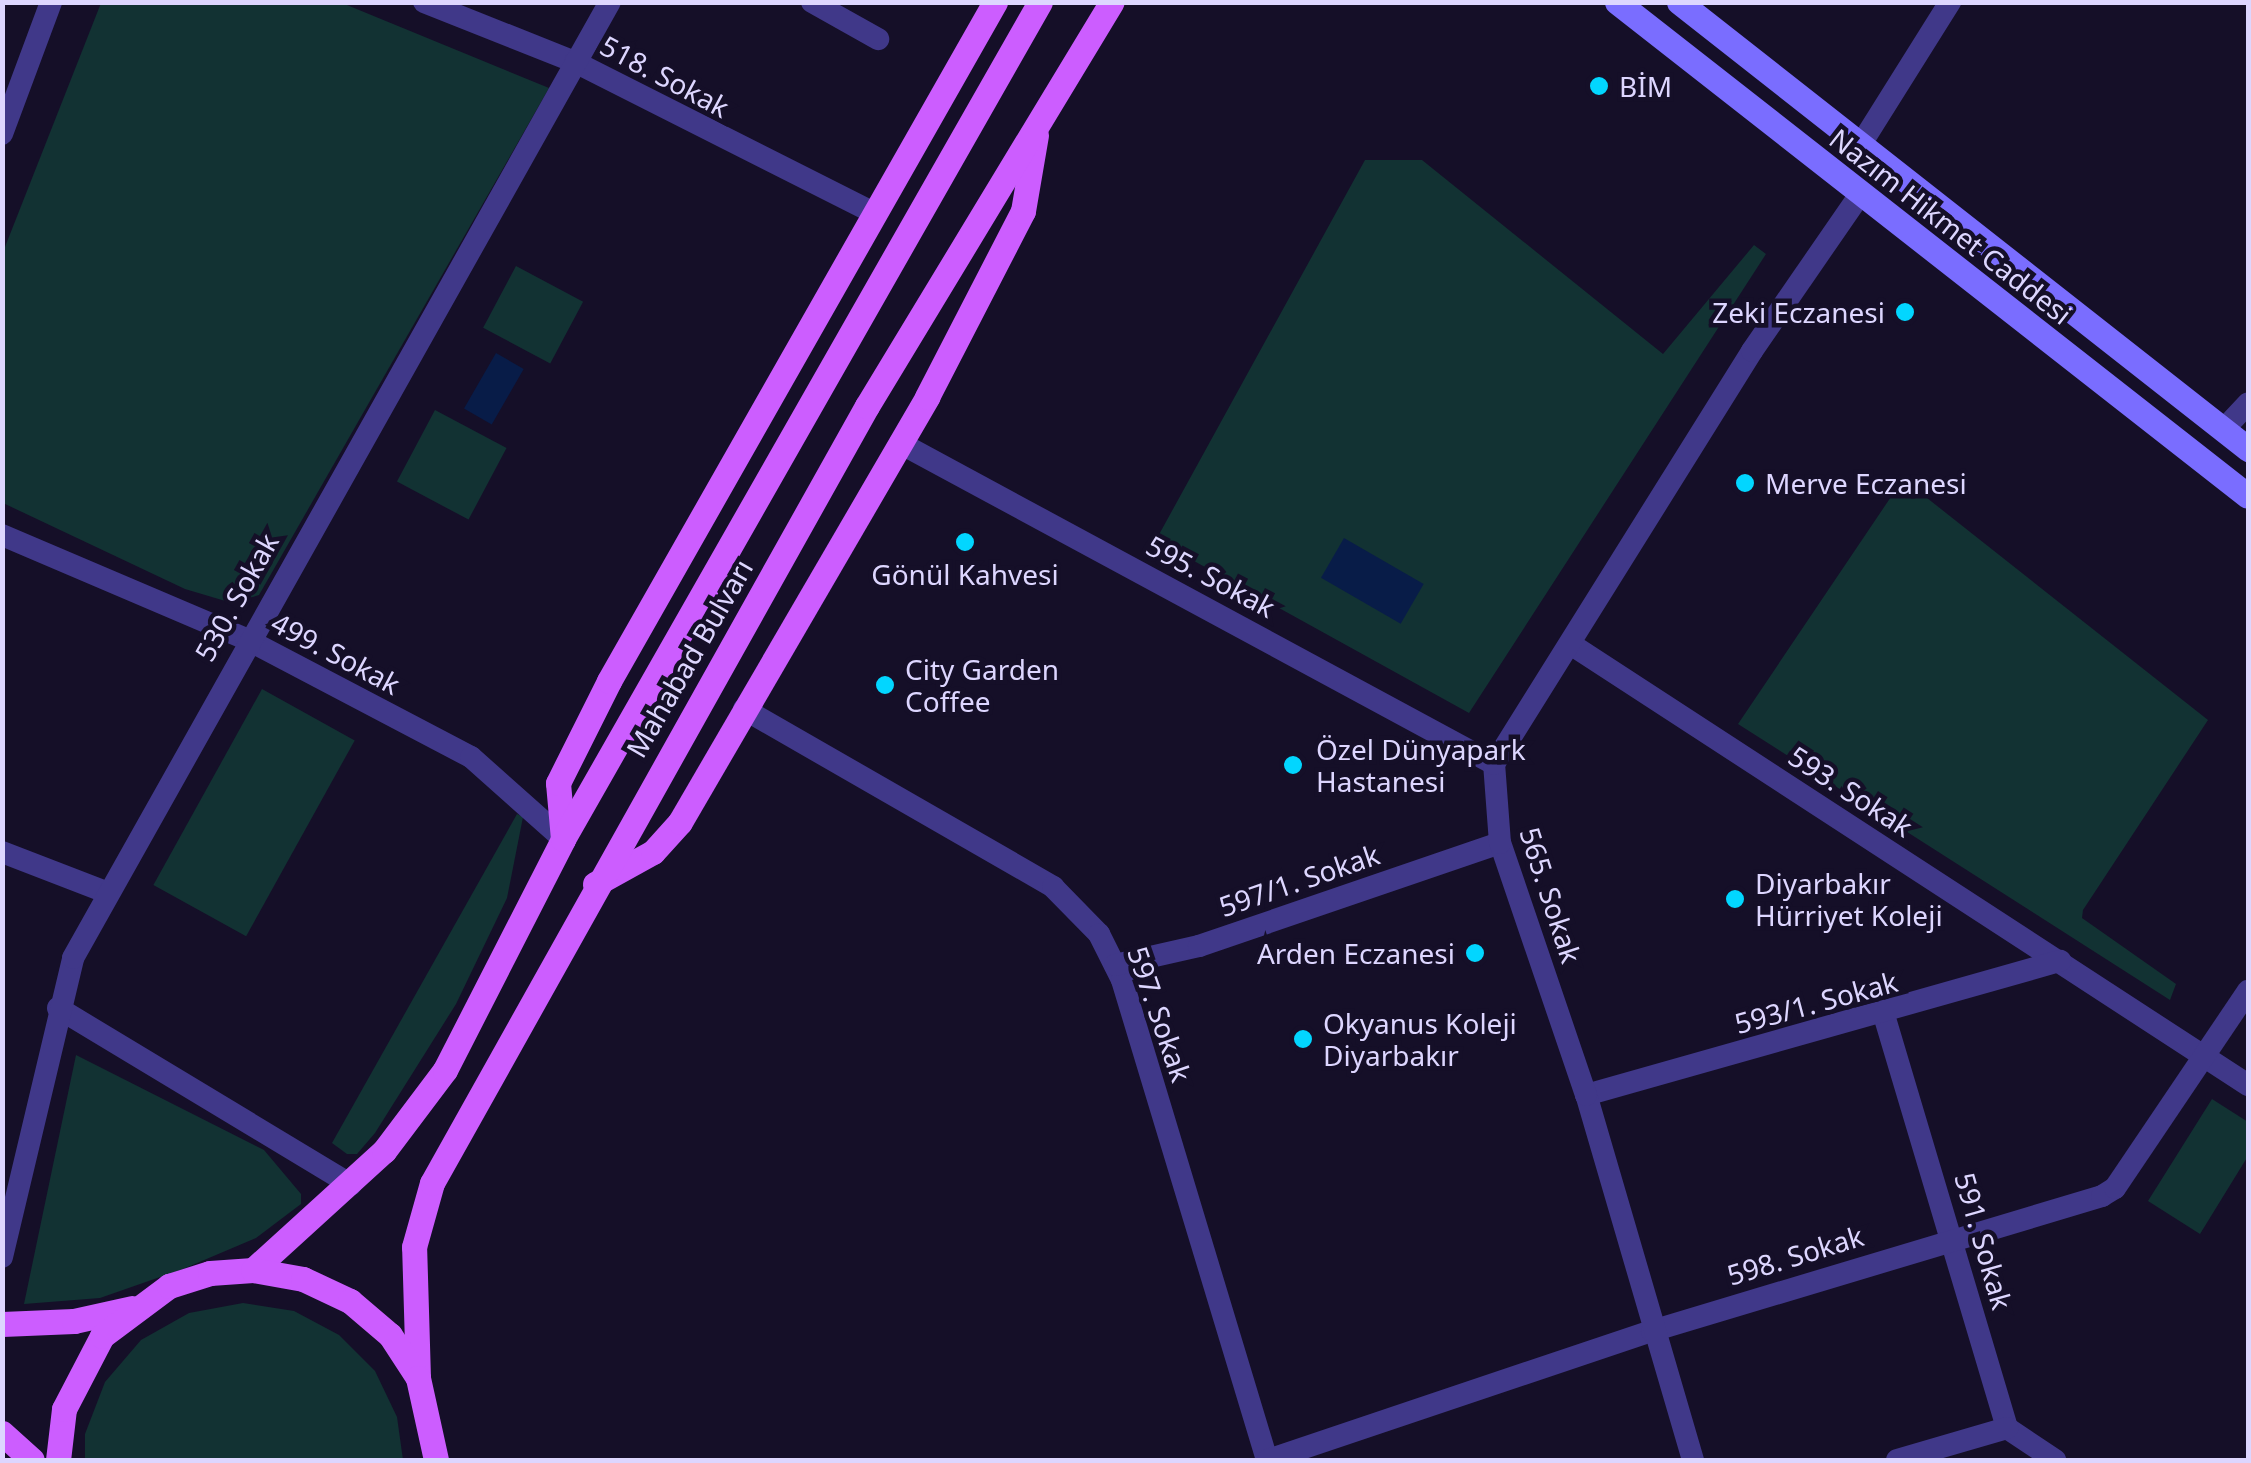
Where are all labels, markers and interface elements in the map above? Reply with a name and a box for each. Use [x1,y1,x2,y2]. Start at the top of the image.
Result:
street label: 518. Sokak [595,28,735,124]
place label: BİM [1619,69,1672,103]
marker: BİM [1588,75,1610,97]
street label: Nazım Hikmet Caddesi [1823,121,2079,331]
place label: Zeki Eczanesi [1712,295,1885,329]
marker: Zeki Eczanesi [1894,301,1916,323]
place label: Merve Eczanesi [1765,466,1967,500]
marker: Merve Eczanesi [1734,472,1756,494]
street label: 530. Sokak [187,527,285,667]
street label: 595. Sokak [1141,528,1281,624]
marker: Gönül Kahvesi [954,531,976,553]
street label: Mahabad Bulvarı [619,553,759,763]
place label: Gönül Kahvesi [871,557,1059,591]
street label: 499. Sokak [266,605,406,701]
place label: City Garden Coffee [905,652,1059,718]
marker: City Garden Coffee [874,674,896,696]
place label: Özel Dünyapark Hastanesi [1316,732,1526,798]
street label: 593. Sokak [1783,739,1919,843]
marker: Özel Dünyapark Hastanesi [1280,752,1306,778]
street label: 565. Sokak [1513,823,1589,967]
street label: 597/1. Sokak [1214,837,1384,923]
place label: Diyarbakır Hürriyet Koleji [1755,866,1943,932]
marker: Diyarbakır Hürriyet Koleji [1724,888,1746,910]
place label: Arden Eczanesi [1257,936,1455,970]
street label: 597. Sokak [1121,942,1199,1086]
marker: Arden Eczanesi [1464,942,1486,964]
street label: 593/1. Sokak [1731,964,1901,1040]
place label: Okyanus Koleji Diyarbakır [1323,1006,1517,1072]
marker: Okyanus Koleji Diyarbakır [1292,1028,1314,1050]
street label: 591. Sokak [1948,1169,2020,1313]
street label: 598. Sokak [1723,1218,1867,1292]

